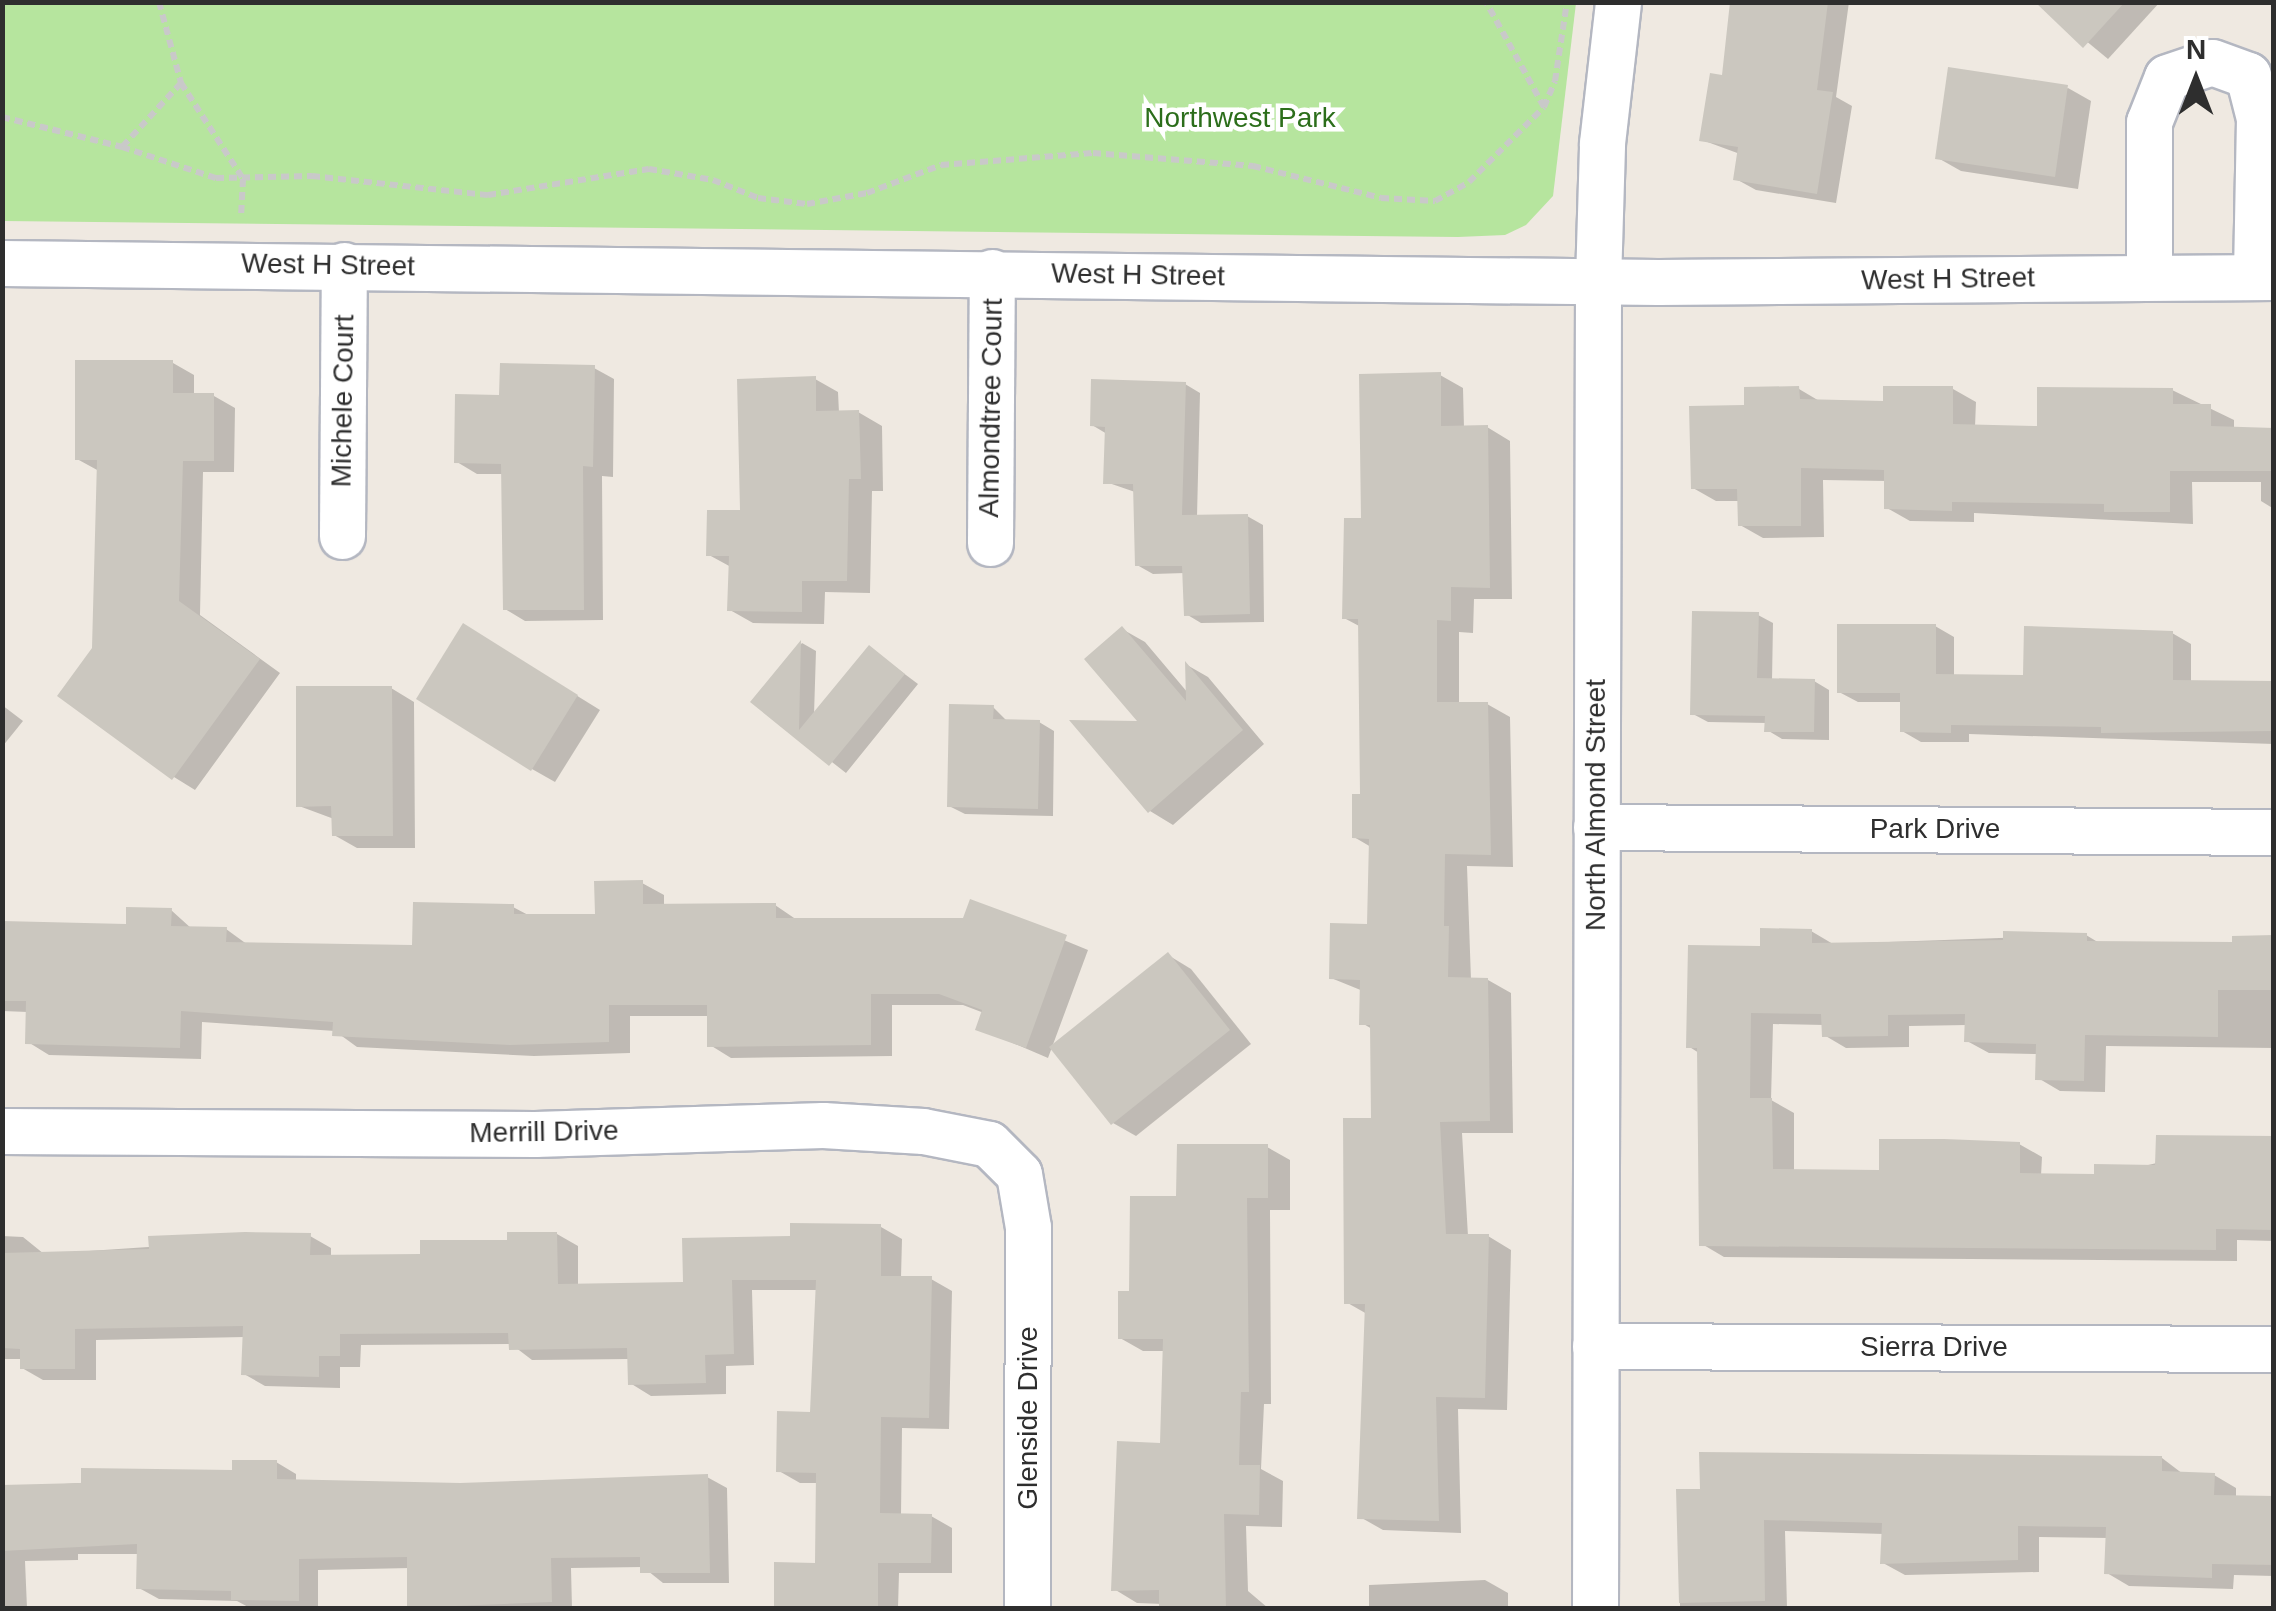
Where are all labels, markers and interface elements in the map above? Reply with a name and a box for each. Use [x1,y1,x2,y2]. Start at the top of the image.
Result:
north arrow [2146,30,2246,130]
text: N [2186,34,2206,65]
park label: Northwest Park [1144,101,1336,135]
street label: West H Street [241,247,415,283]
street label: West H Street [1051,257,1225,293]
street label: West H Street [1861,261,2035,297]
street label: Almondtree Court [972,298,1010,518]
street label: Michele Court [325,314,361,488]
street label: North Almond Street [1579,678,1613,932]
street label: Park Drive [1870,812,2000,846]
street label: Merrill Drive [469,1114,619,1150]
street label: Glenside Drive [1011,1326,1045,1510]
street label: Sierra Drive [1860,1330,2008,1364]

